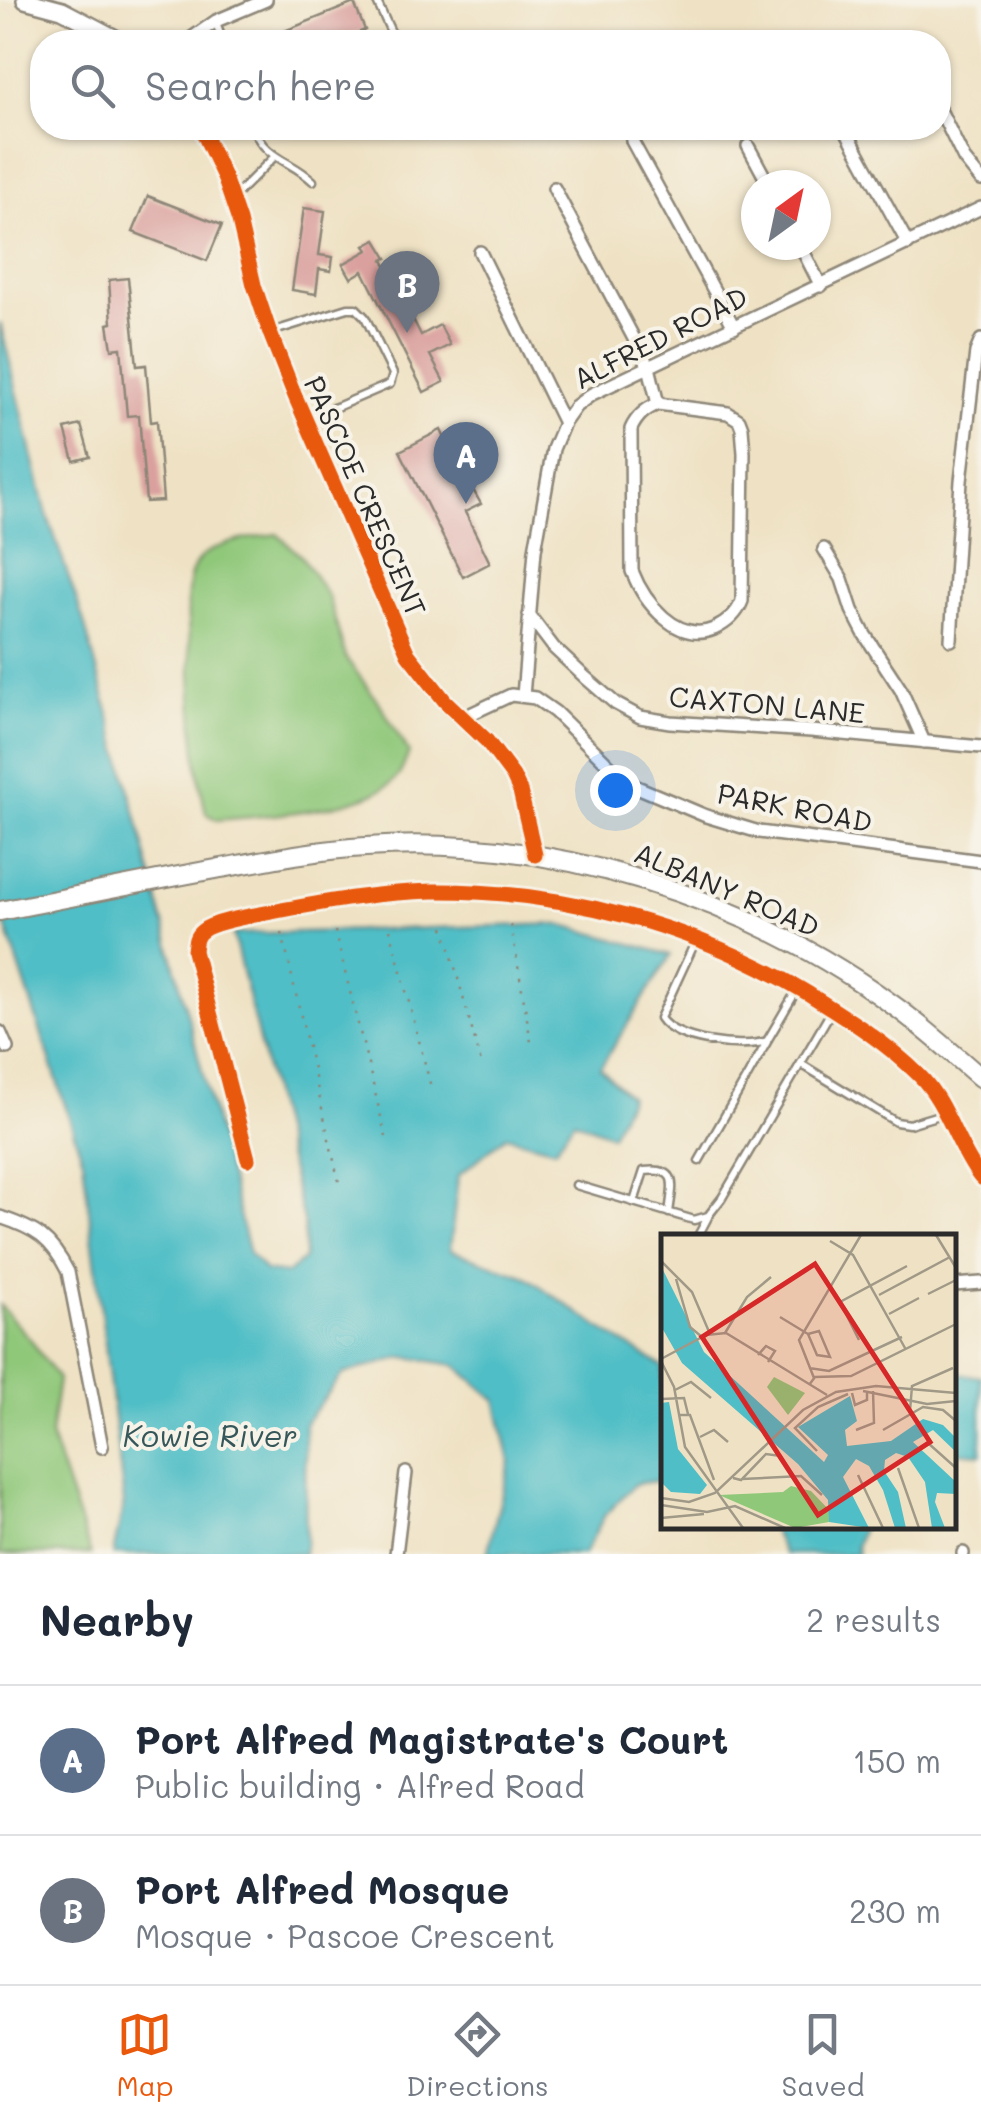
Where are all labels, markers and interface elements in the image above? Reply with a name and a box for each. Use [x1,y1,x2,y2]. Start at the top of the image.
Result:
search box [30,30,951,140]
icon: search [65,58,120,113]
text: Search here [145,60,376,110]
north arrow [741,170,831,260]
pin: B [374,250,440,333]
street label: ALFRED ROAD [567,278,753,396]
street label: PASCOE CRESCENT [297,370,435,622]
pin: A [434,422,498,504]
street label: CAXTON LANE [668,678,866,730]
your location [590,765,641,816]
street label: PARK ROAD [715,774,875,840]
street label: ALBANY ROAD [629,834,825,944]
inset map [661,1234,956,1529]
water label: Kowie River [123,1415,297,1455]
text: Nearby [40,1592,194,1647]
text: 2 results [806,1598,941,1640]
text: Port Alfred Magistrate's Court [135,1714,729,1764]
text: A [61,1739,84,1781]
text: 150 m [853,1739,941,1781]
text: Public building · Alfred Road [135,1764,585,1806]
text: Port Alfred Mosque [135,1864,509,1914]
text: B [62,1889,83,1931]
text: 230 m [849,1889,941,1931]
text: Mosque · Pascoe Crescent [135,1914,555,1956]
tab: Map [116,2007,173,2103]
tab: Directions [406,2007,549,2103]
tab: Saved [781,2007,865,2103]

